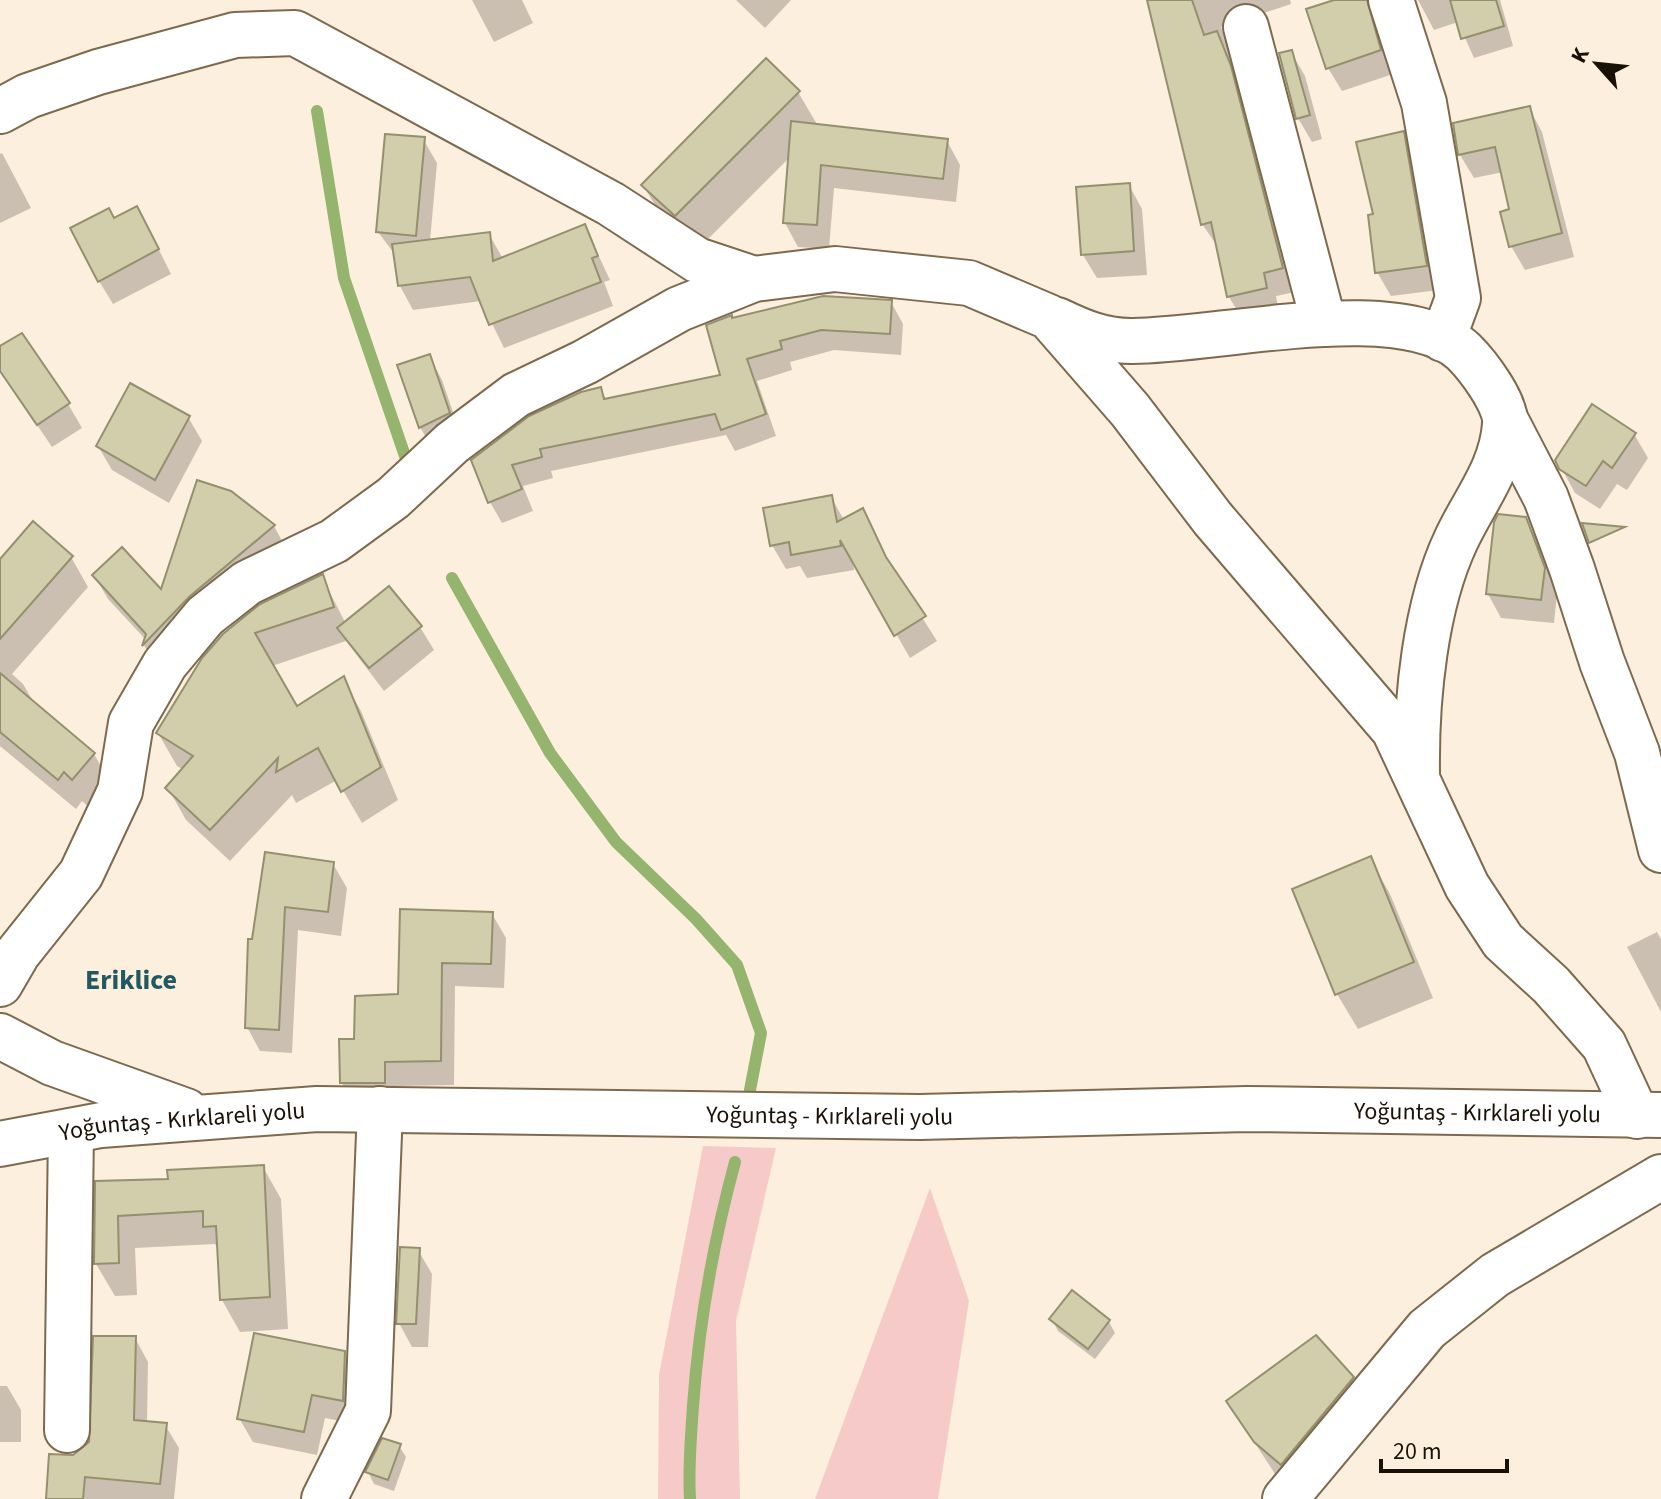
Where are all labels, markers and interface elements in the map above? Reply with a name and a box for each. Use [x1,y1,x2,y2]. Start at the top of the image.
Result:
north arrow [1557,24,1637,104]
text: K [1563,42,1598,69]
district label: Eriklice [85,960,177,1000]
street label: Yoğuntaş - Kırklareli yolu [55,1093,307,1151]
street label: Yoğuntaş - Kırklareli yolu [1353,1094,1601,1132]
street label: Yoğuntaş - Kırklareli yolu [705,1097,954,1135]
scale bar [1381,1423,1507,1473]
text: 20 m [1393,1434,1442,1469]

